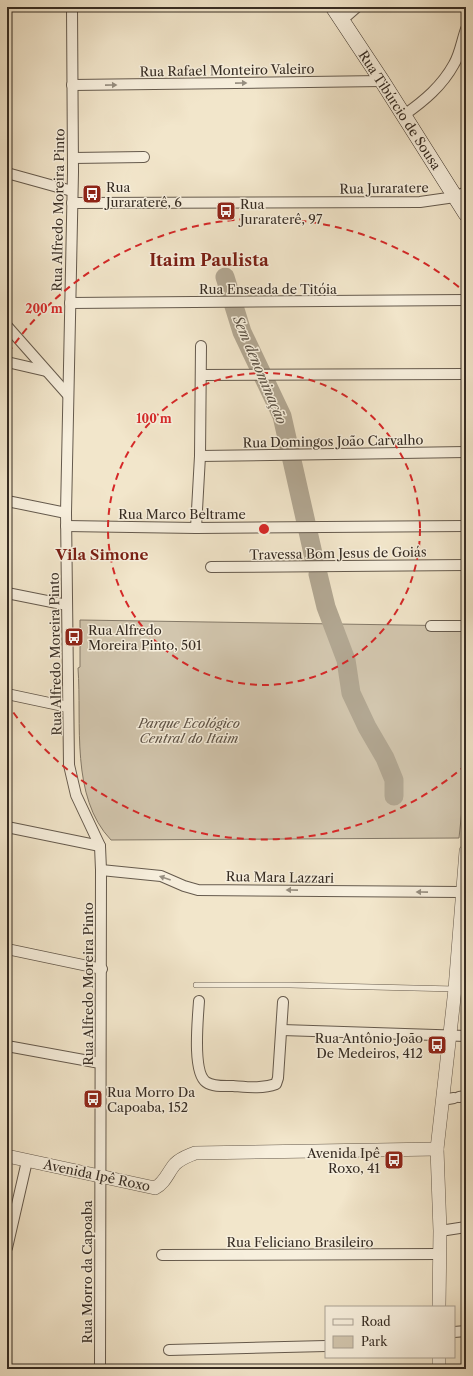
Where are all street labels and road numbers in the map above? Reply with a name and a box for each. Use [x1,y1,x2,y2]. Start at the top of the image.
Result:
street label: Rua Tibúrcio de Sousa [355,47,445,173]
street label: Rua Rafael Monteiro Valeiro [140,60,314,80]
street label: Rua Alfredo Moreira Pinto [49,128,67,292]
street label: Rua Juraratere [339,179,429,197]
street label: Rua Enseada de Titóia [199,281,337,297]
street label: Rua Domingos João Carvalho [242,431,424,451]
street label: Rua Marco Beltrame [118,506,246,522]
street label: Travessa Bom Jesus de Goiás [249,543,427,563]
street label: Rua Alfredo Moreira Pinto [46,572,64,736]
street label: Rua Mara Lazzari [226,868,334,886]
street label: Rua Alfredo Moreira Pinto [80,902,96,1066]
street label: Avenida Ipê Roxo [41,1156,152,1194]
street label: Rua Morro da Capoaba [79,1200,95,1344]
street label: Rua Feliciano Brasileiro [226,1234,374,1250]

